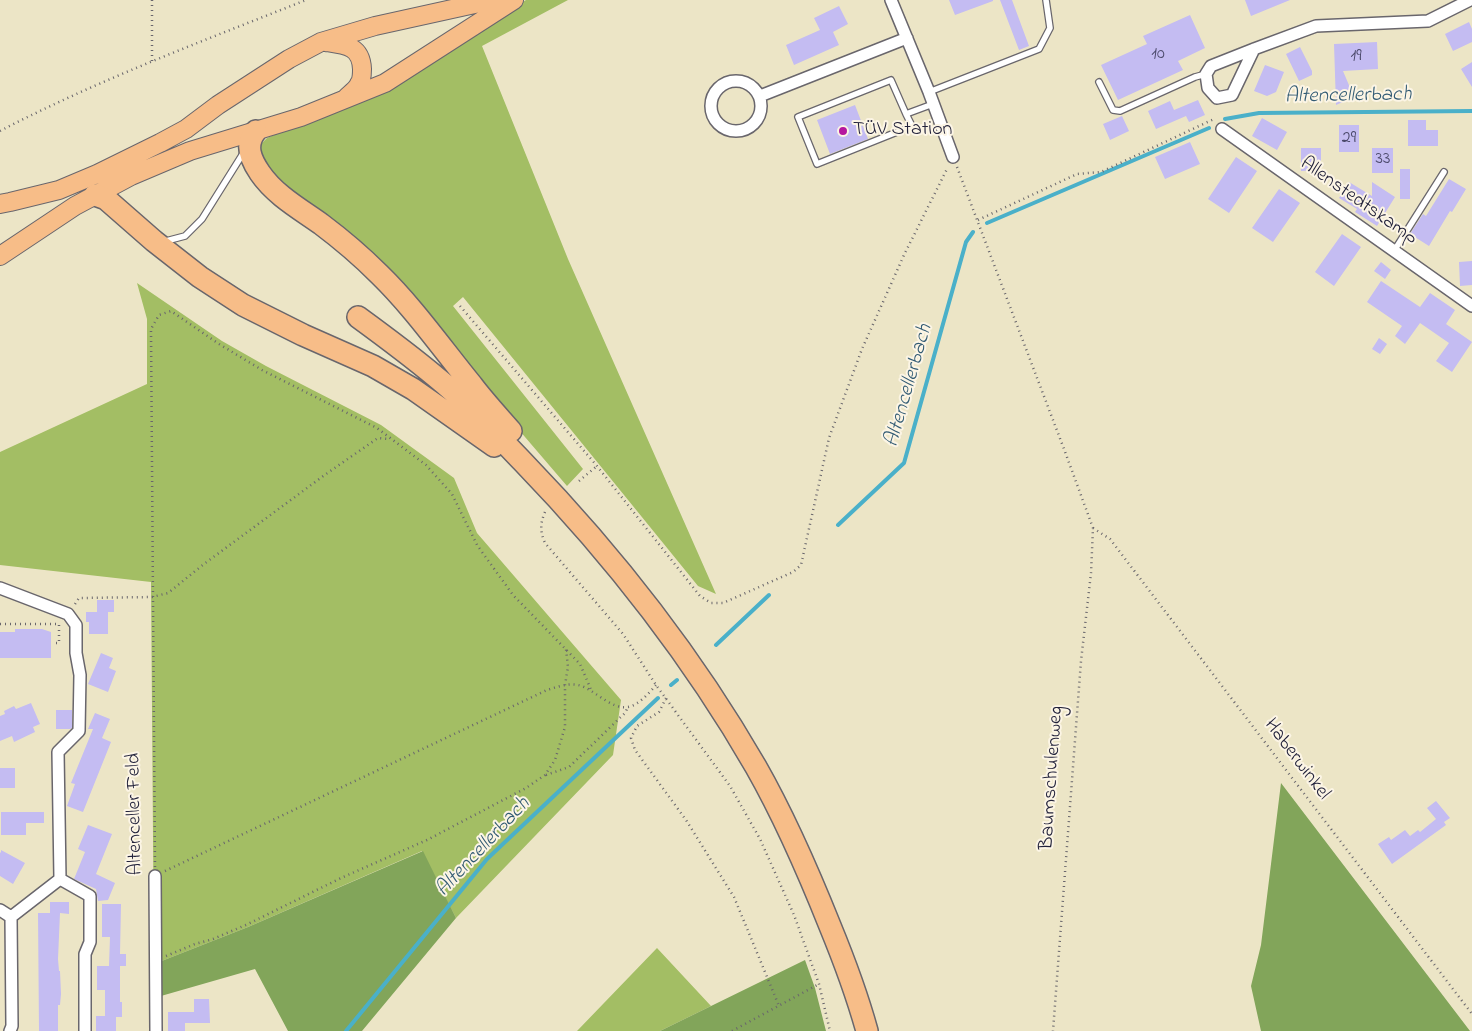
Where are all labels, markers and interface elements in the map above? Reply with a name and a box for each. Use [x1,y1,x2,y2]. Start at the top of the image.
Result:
house number: 10 [1151,44,1165,66]
house number: 19 [1350,46,1362,68]
water label: Altencellerbach [1284,83,1412,111]
place label: TÜV Station [853,119,952,143]
marker: TÜV Station [837,125,849,137]
house number: 29 [1342,128,1356,150]
house number: 33 [1376,149,1390,171]
street label: Allenstedtskamp [1295,153,1421,251]
water label: Altencellerbach [880,322,940,450]
street label: Baumschulenweg [1036,705,1070,851]
street label: Haberwinkel [1258,715,1334,805]
street label: Altenceller Feld [123,753,149,875]
water label: Altencellerbach [432,793,536,903]

